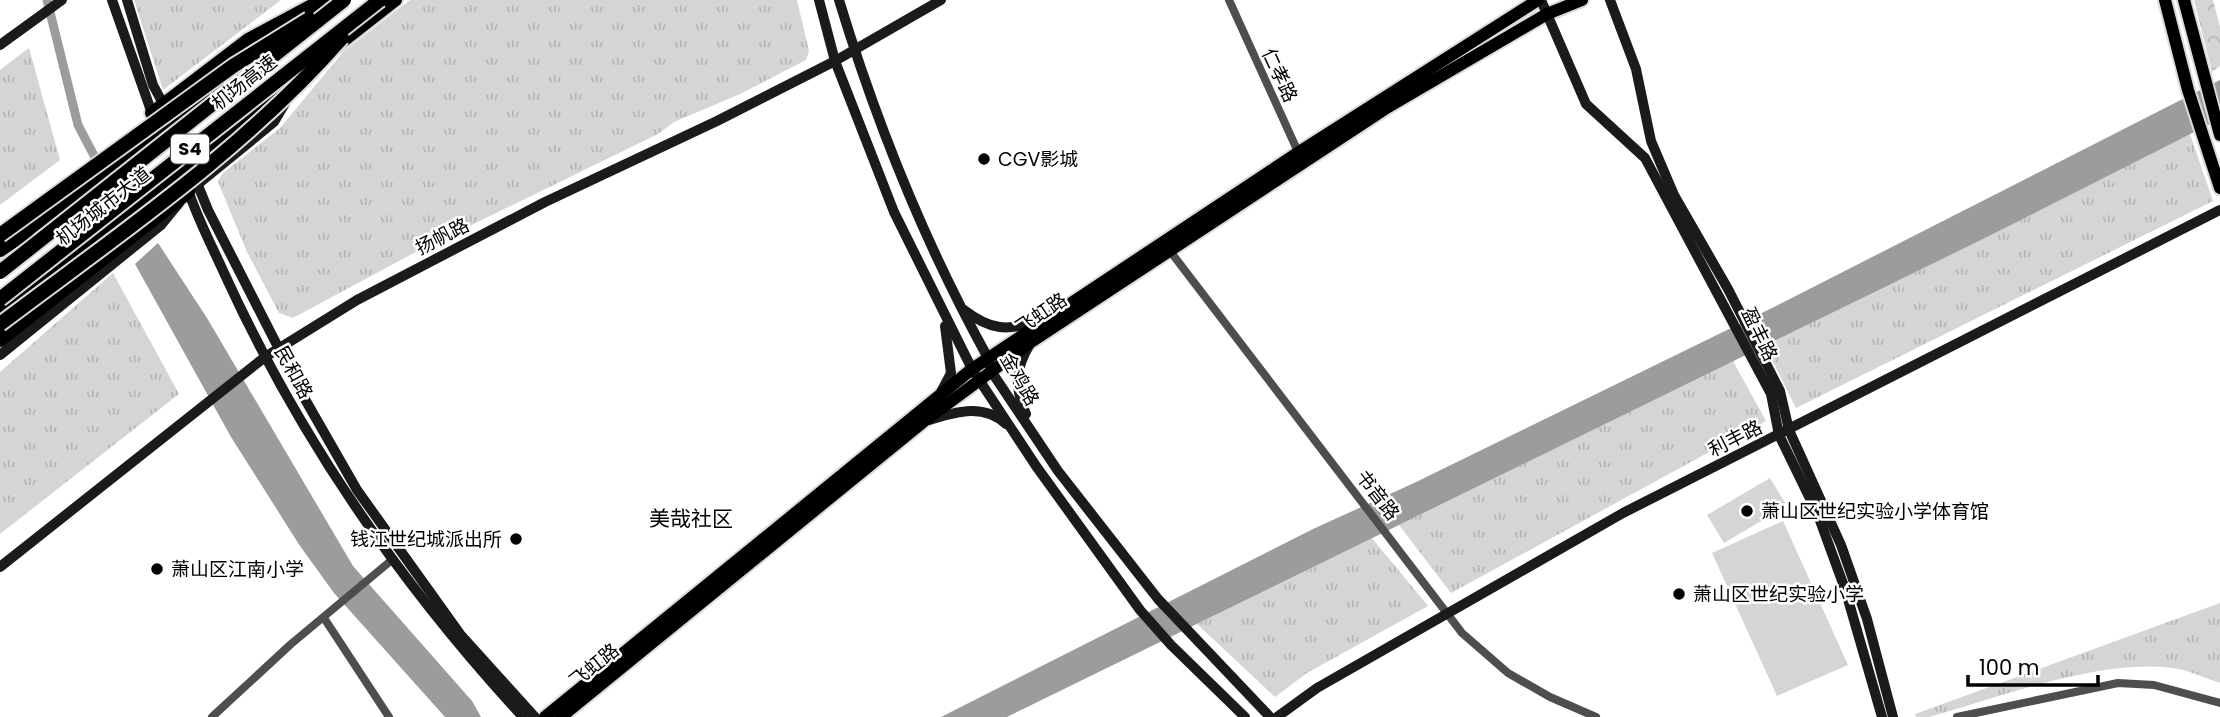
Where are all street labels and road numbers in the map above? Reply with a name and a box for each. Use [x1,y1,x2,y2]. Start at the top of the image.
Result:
street label: 仁孝路 [1255,44,1304,107]
street label: 机场高速 [206,48,283,116]
road number: S4 [171,134,209,164]
street label: 机场城市大道 [50,161,157,252]
street label: 扬帆路 [411,211,474,261]
street label: 飞虹路 [1010,286,1072,341]
street label: 盈丰路 [1735,303,1784,366]
street label: 民和路 [268,341,319,404]
street label: 金鸡路 [994,348,1046,411]
street label: 利丰路 [1704,413,1767,463]
street label: 书音路 [1349,465,1406,526]
street label: 飞虹路 [564,637,625,694]

